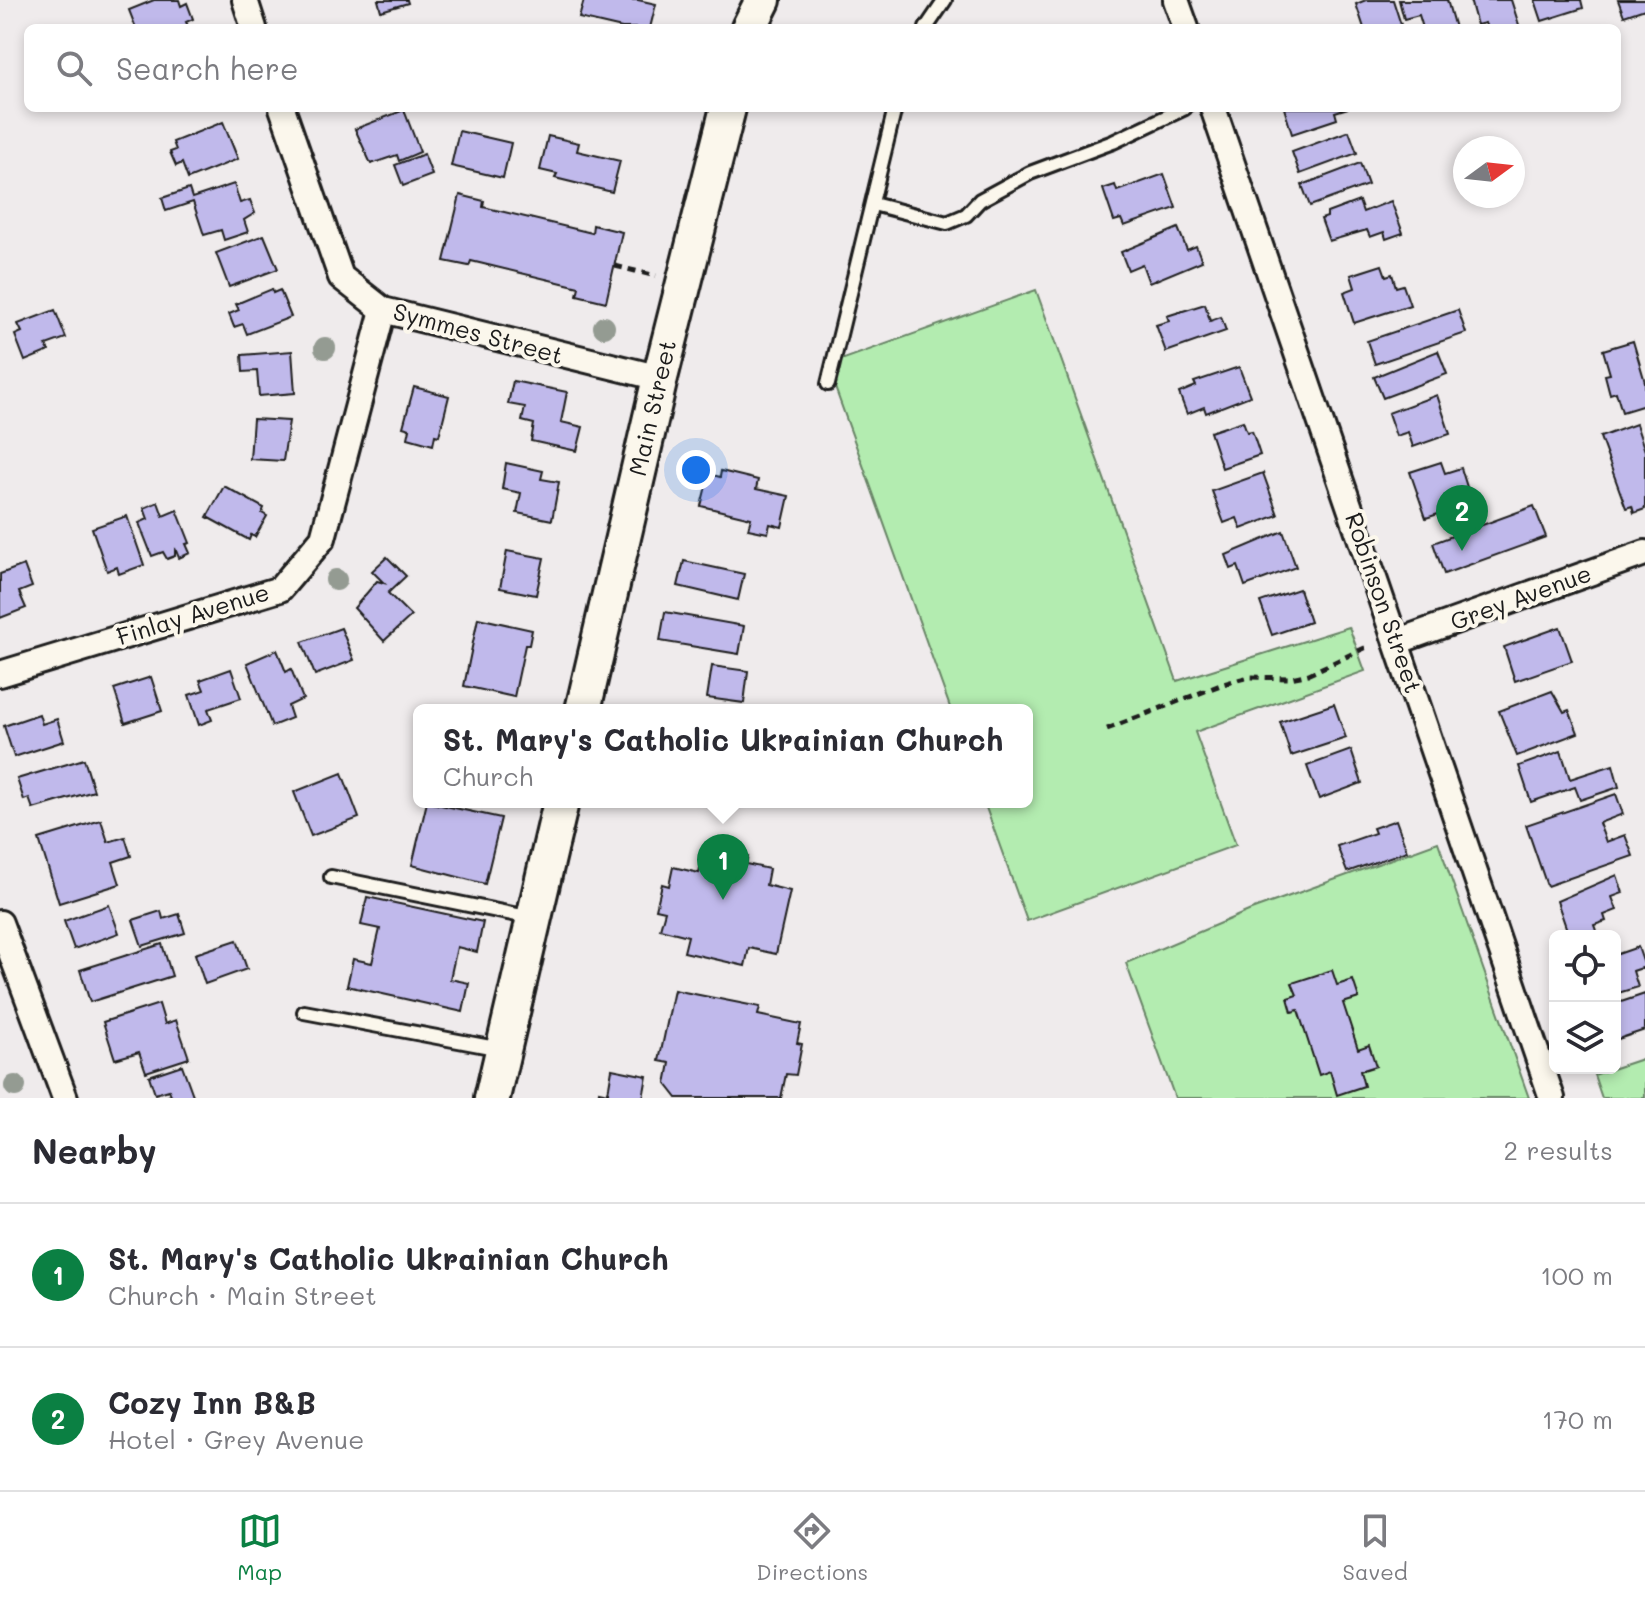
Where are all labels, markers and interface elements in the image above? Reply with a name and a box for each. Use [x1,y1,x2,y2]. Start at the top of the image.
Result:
search box [24,24,1621,112]
icon: search [52,46,96,90]
text: Search here [116,48,299,88]
north arrow [1453,136,1525,208]
street label: Symmes Street [390,295,567,370]
street label: Main Street [621,337,682,479]
your location [676,450,716,490]
pin: 2 [1436,485,1488,551]
street label: Robinson Street [1339,508,1430,697]
street label: Grey Avenue [1446,557,1595,636]
street label: Finlay Avenue [112,576,273,652]
popup [413,704,1033,808]
text: St. Mary's Catholic Ukrainian Church [443,719,1003,759]
text: Church [443,759,533,793]
pin: 1 [697,834,749,900]
map controls [1549,930,1621,1074]
button: locate [1549,930,1621,1002]
button: layers [1549,1002,1621,1074]
text: Nearby [32,1128,157,1173]
text: 2 results [1504,1133,1613,1167]
text: St. Mary's Catholic Ukrainian Church [108,1238,668,1278]
text: 1 [52,1258,64,1292]
text: 100 m [1540,1258,1613,1292]
text: Church · Main Street [108,1278,377,1312]
text: Cozy Inn B&B [108,1382,316,1422]
text: 2 [51,1402,65,1436]
text: 170 m [1542,1402,1613,1436]
text: Hotel · Grey Avenue [108,1422,364,1456]
tab: Map [237,1509,282,1586]
tab: Directions [756,1509,868,1586]
tab: Saved [1343,1509,1408,1586]

